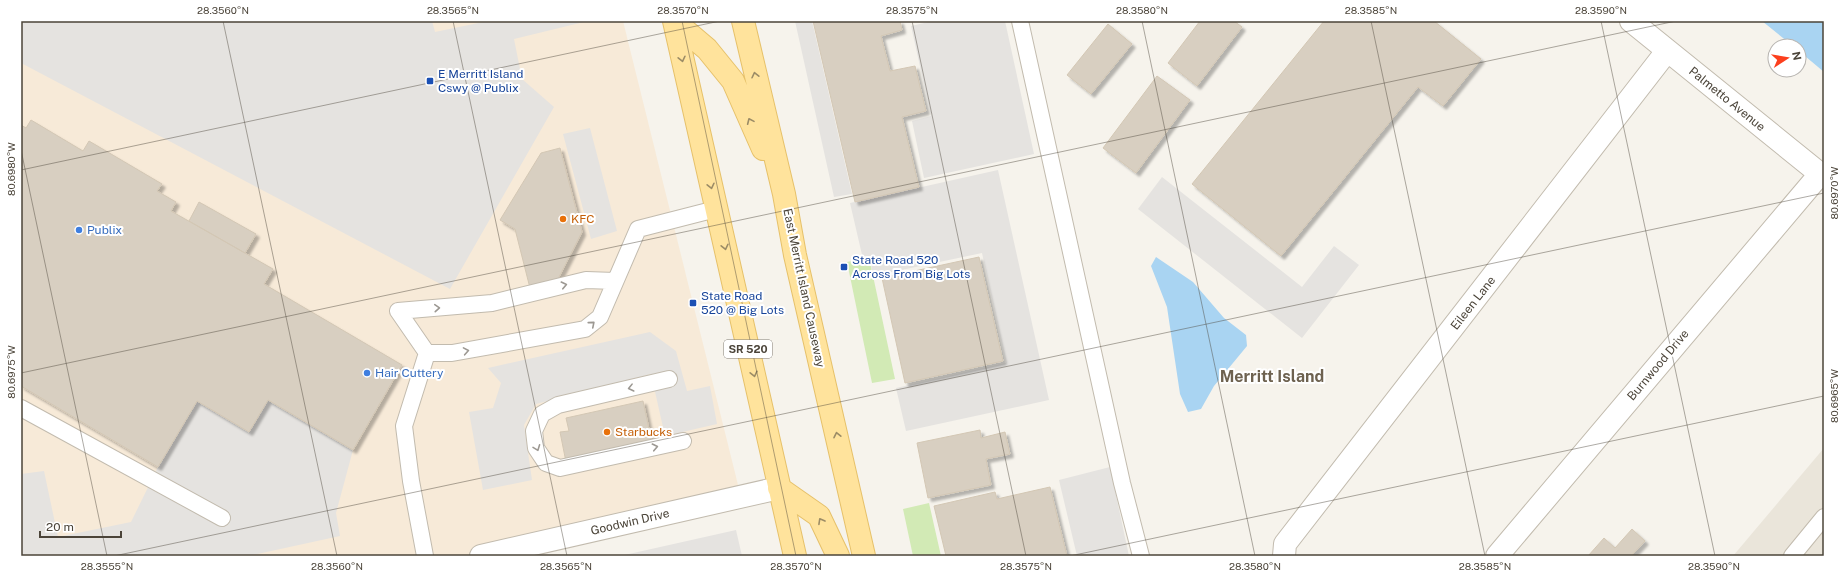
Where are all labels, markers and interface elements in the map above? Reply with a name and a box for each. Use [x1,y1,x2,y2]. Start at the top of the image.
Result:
text: 28.3560°N [197,4,249,16]
text: 28.3565°N [427,4,479,16]
text: 28.3570°N [657,4,709,16]
text: 28.3575°N [886,4,938,16]
text: 28.3580°N [1116,4,1168,16]
text: 28.3585°N [1345,4,1397,16]
text: 28.3590°N [1575,4,1627,16]
north arrow [1767,38,1807,78]
text: N [1790,50,1804,61]
one-way arrow [678,56,686,62]
street label: Palmetto Avenue [1686,64,1768,134]
place label: E Merritt Island Cswy @ Publix [438,67,523,95]
one-way arrow [752,71,760,78]
marker: E Merritt Island Cswy @ Publix [425,76,435,86]
one-way arrow [747,117,755,125]
text: 80.6980°W [5,142,17,196]
text: 80.6970°W [1828,166,1840,220]
one-way arrow [707,183,715,189]
street label: East Merritt Island Causeway [780,207,828,369]
place label: KFC [571,212,595,226]
marker: KFC [558,214,568,224]
place label: Publix [87,223,122,237]
marker: Publix [74,225,84,235]
one-way arrow [721,244,729,251]
place label: State Road 520 Across From Big Lots [852,253,970,281]
marker: State Road 520 Across From Big Lots [839,262,849,272]
street label: Eileen Lane [1448,273,1498,333]
one-way arrow [561,282,568,290]
place label: State Road 520 @ Big Lots [701,289,784,317]
marker: State Road 520 @ Big Lots [688,298,698,308]
one-way arrow [434,303,440,312]
one-way arrow [587,322,594,329]
street label: Burnwood Drive [1624,327,1692,403]
road number: SR 520 [724,340,772,358]
text: 80.6975°W [5,345,17,399]
one-way arrow [463,347,469,356]
place label: Hair Cuttery [375,366,444,380]
district label: Merritt Island [1220,367,1324,386]
marker: Hair Cuttery [362,368,372,378]
text: 80.6965°W [1828,369,1840,423]
one-way arrow [749,371,757,377]
one-way arrow [628,383,635,392]
place label: Starbucks [615,425,672,439]
marker: Starbucks [602,427,612,437]
one-way arrow [833,432,841,438]
one-way arrow [533,444,541,451]
one-way arrow [652,444,658,452]
street label: Goodwin Drive [589,506,671,538]
scale bar [40,513,121,539]
one-way arrow [819,518,826,525]
text: 20 m [46,520,74,534]
text: 28.3555°N [81,560,133,572]
text: 28.3560°N [311,560,363,572]
text: 28.3565°N [540,560,592,572]
text: 28.3570°N [770,560,822,572]
text: 28.3575°N [1000,560,1052,572]
text: 28.3580°N [1229,560,1281,572]
text: 28.3585°N [1459,560,1511,572]
text: 28.3590°N [1688,560,1740,572]

